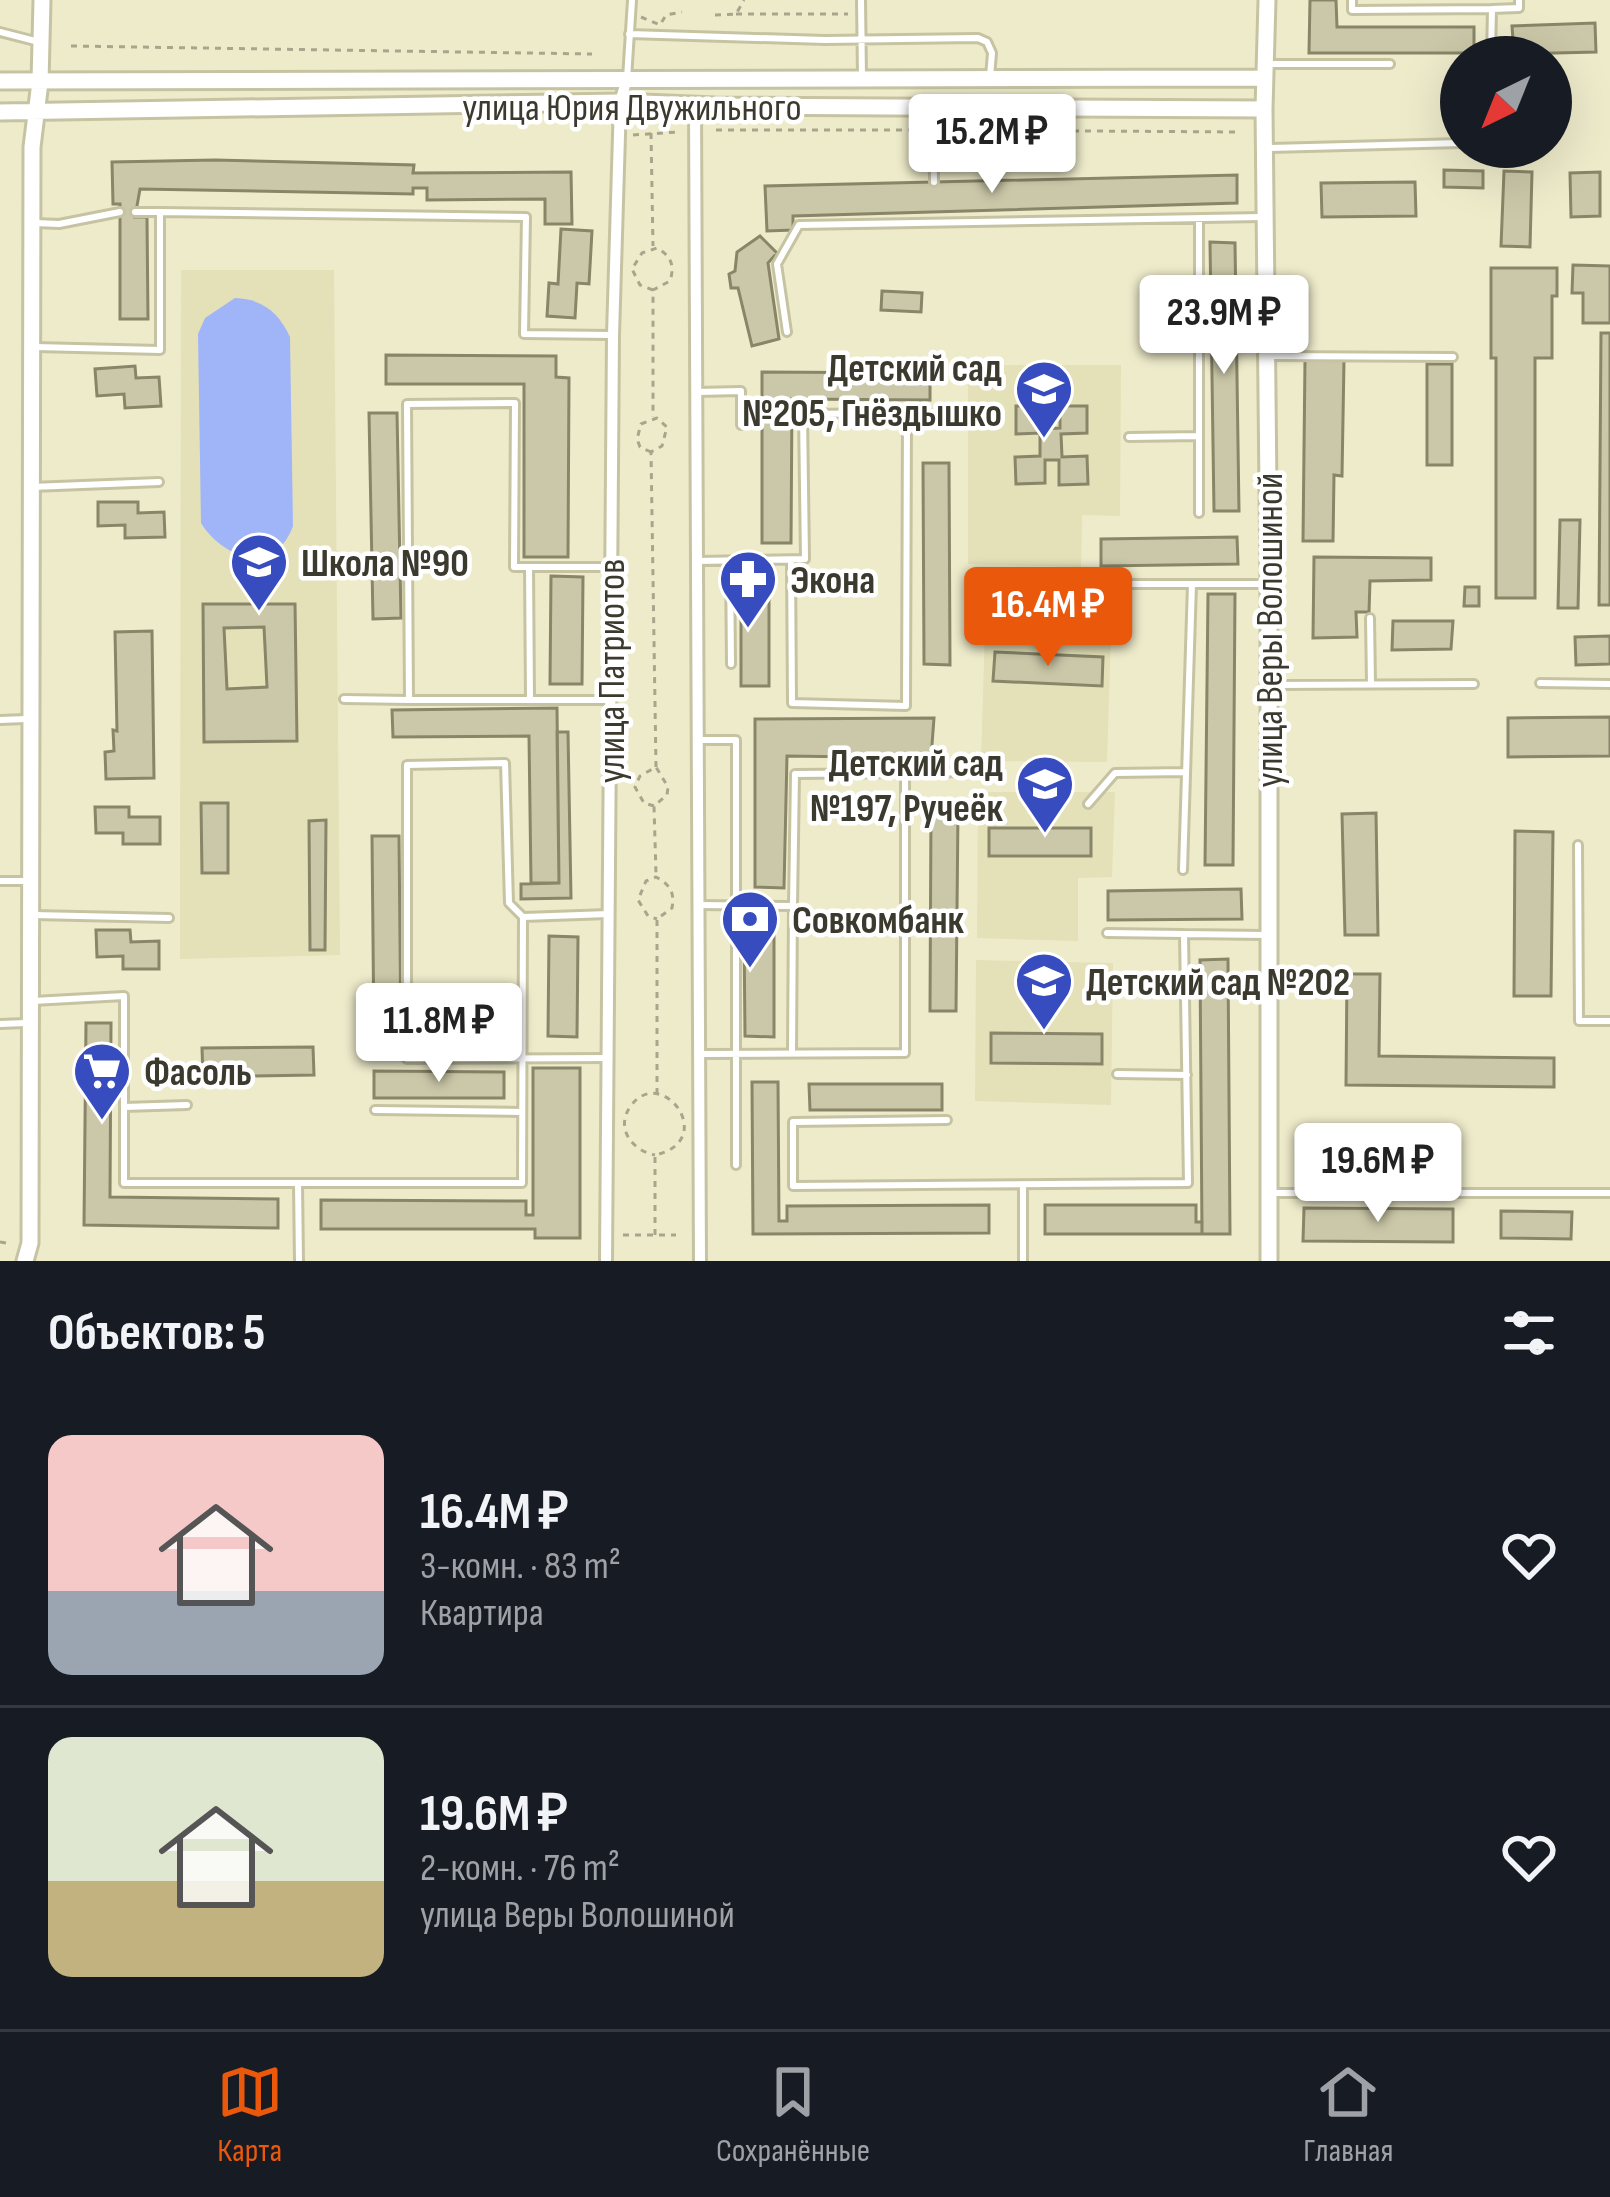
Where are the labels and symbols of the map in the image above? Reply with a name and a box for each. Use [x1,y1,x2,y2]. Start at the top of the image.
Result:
north arrow [1440,36,1572,168]
street label: улица Юрия Двужильного [462,85,802,132]
pin: 15.2M ₽ [881,94,1103,196]
pin: 23.9M ₽ [1113,275,1335,377]
place label: Детский сад №205, Гнёздышко [742,346,1002,438]
school or university icon: Детский сад №205, Гнёздышко [1013,358,1075,440]
street label: улица Веры Волошиной [1247,473,1294,787]
school or university icon: Школа №90 [228,531,290,613]
place label: Школа №90 [301,541,469,588]
pharmacy icon: Экона [717,548,779,630]
place label: Экона [790,558,875,605]
street label: улица Патриотов [589,559,636,783]
pin: 16.4M ₽ [937,567,1159,669]
place label: Детский сад №197, Ручеёк [810,741,1004,833]
school or university icon: Детский сад №197, Ручеёк [1014,753,1076,835]
bank icon: Совкомбанк [719,888,781,970]
place label: Совкомбанк [792,898,965,945]
school or university icon: Детский сад №202 [1013,950,1075,1032]
place label: Детский сад №202 [1086,960,1350,1007]
pin: 11.8M ₽ [328,983,550,1085]
supermarket icon: Фасоль [71,1040,133,1122]
place label: Фасоль [144,1050,252,1097]
pin: 19.6M ₽ [1267,1123,1489,1225]

